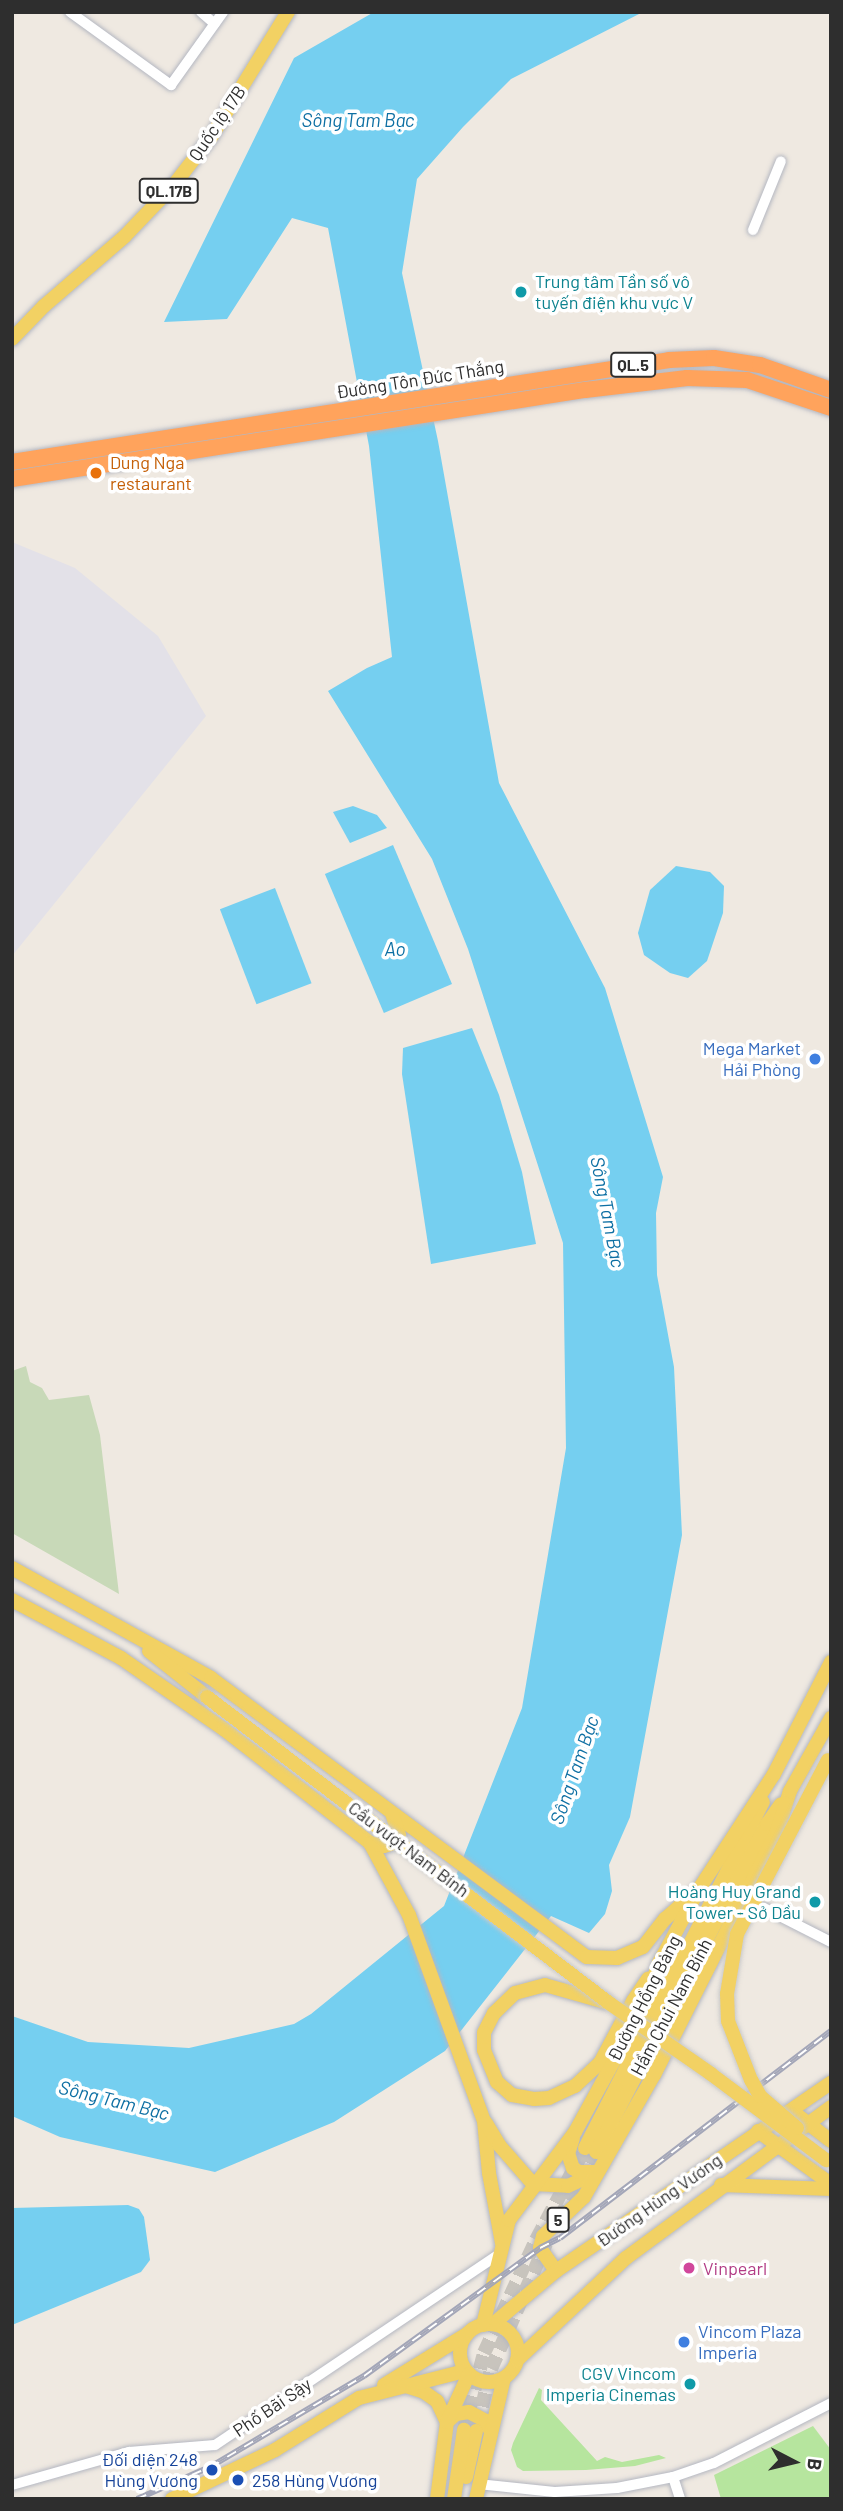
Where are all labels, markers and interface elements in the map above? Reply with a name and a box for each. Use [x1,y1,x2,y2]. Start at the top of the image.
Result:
street label: Quốc lộ 17B [184,81,250,165]
water label: Sông Tam Bạc [302,109,414,131]
road number: QL.17B [138,178,200,204]
place label: Trung tâm Tần số vô tuyến điện khu vực V [535,271,693,314]
marker: Trung tâm Tần số vô tuyến điện khu vực V [513,284,529,300]
road number: QL.5 [608,352,658,378]
street label: Đường Tôn Đức Thắng [335,355,505,403]
place label: Dung Nga restaurant [110,452,192,494]
marker: Dung Nga restaurant [88,465,104,481]
water label: Ao [385,938,405,960]
place label: Mega Market Hải Phòng [703,1038,801,1080]
marker: Mega Market Hải Phòng [807,1051,823,1067]
water label: Sông Tam Bạc [586,1154,630,1270]
water label: Sông Tam Bạc [545,1713,603,1827]
street label: Cầu vượt Nam Bính [344,1797,474,1901]
place label: Hoàng Huy Grand Tower - Sở Dầu [668,1881,801,1924]
marker: Hoàng Huy Grand Tower - Sở Dầu [807,1894,823,1910]
street label: Đường Hồng Bàng [603,1931,685,2065]
street label: Hầm Chui Nam Bính [626,1935,716,2079]
water label: Sông Tam Bạc [57,2075,171,2125]
street label: Đường Hùng Vương [592,2149,726,2251]
road number: 5 [546,2208,570,2232]
place label: Vinpearl [703,2257,767,2279]
marker: Vinpearl [681,2260,697,2276]
place label: Vincom Plaza Imperia [698,2321,802,2364]
marker: Vincom Plaza Imperia [676,2334,692,2350]
place label: CGV Vincom Imperia Cinemas [546,2363,676,2406]
street label: Phố Bãi Sậy [229,2373,315,2441]
marker: CGV Vincom Imperia Cinemas [682,2376,698,2392]
north arrow [759,2427,829,2497]
place label: Đối diện 248 Hùng Vương [102,2449,198,2492]
text: B [803,2457,827,2472]
marker: Đối diện 248 Hùng Vương [204,2462,220,2478]
place label: 258 Hùng Vương [252,2469,377,2491]
marker: 258 Hùng Vương [230,2472,246,2488]

